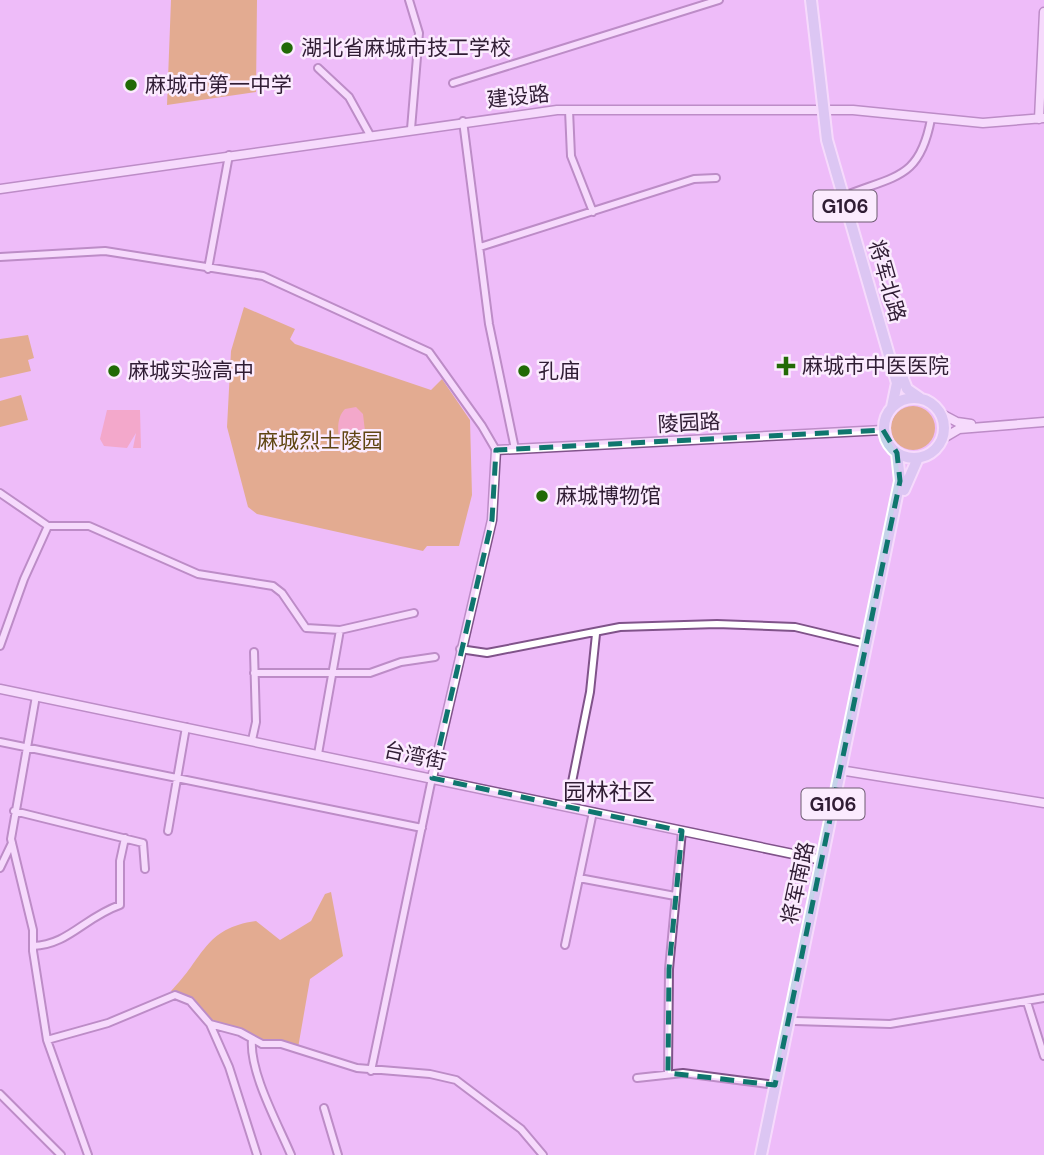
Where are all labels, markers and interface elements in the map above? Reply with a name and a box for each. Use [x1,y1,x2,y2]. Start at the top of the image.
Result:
place label: 湖北省麻城市技工学校 [301,34,511,62]
marker: 湖北省麻城市技工学校 [279,40,295,56]
place label: 麻城市第一中学 [145,71,292,99]
marker: 麻城市第一中学 [123,77,139,93]
street label: 建设路 [485,80,551,114]
road number: G106 [814,190,876,222]
street label: 将军北路 [862,237,912,325]
place label: 麻城市中医医院 [802,352,949,380]
marker: 麻城市中医医院 [776,356,796,376]
place label: 麻城实验高中 [128,357,254,385]
place label: 孔庙 [538,357,580,385]
marker: 麻城实验高中 [106,363,122,379]
marker: 孔庙 [516,363,532,379]
street label: 陵园路 [657,407,721,439]
park label: 麻城烈士陵园 [257,427,383,455]
place label: 麻城博物馆 [556,482,661,510]
marker: 麻城博物馆 [534,488,550,504]
street label: 台湾街 [381,736,449,776]
district label: 园林社区 [563,777,655,807]
road number: G106 [802,789,864,820]
street label: 将军南路 [776,839,820,927]

